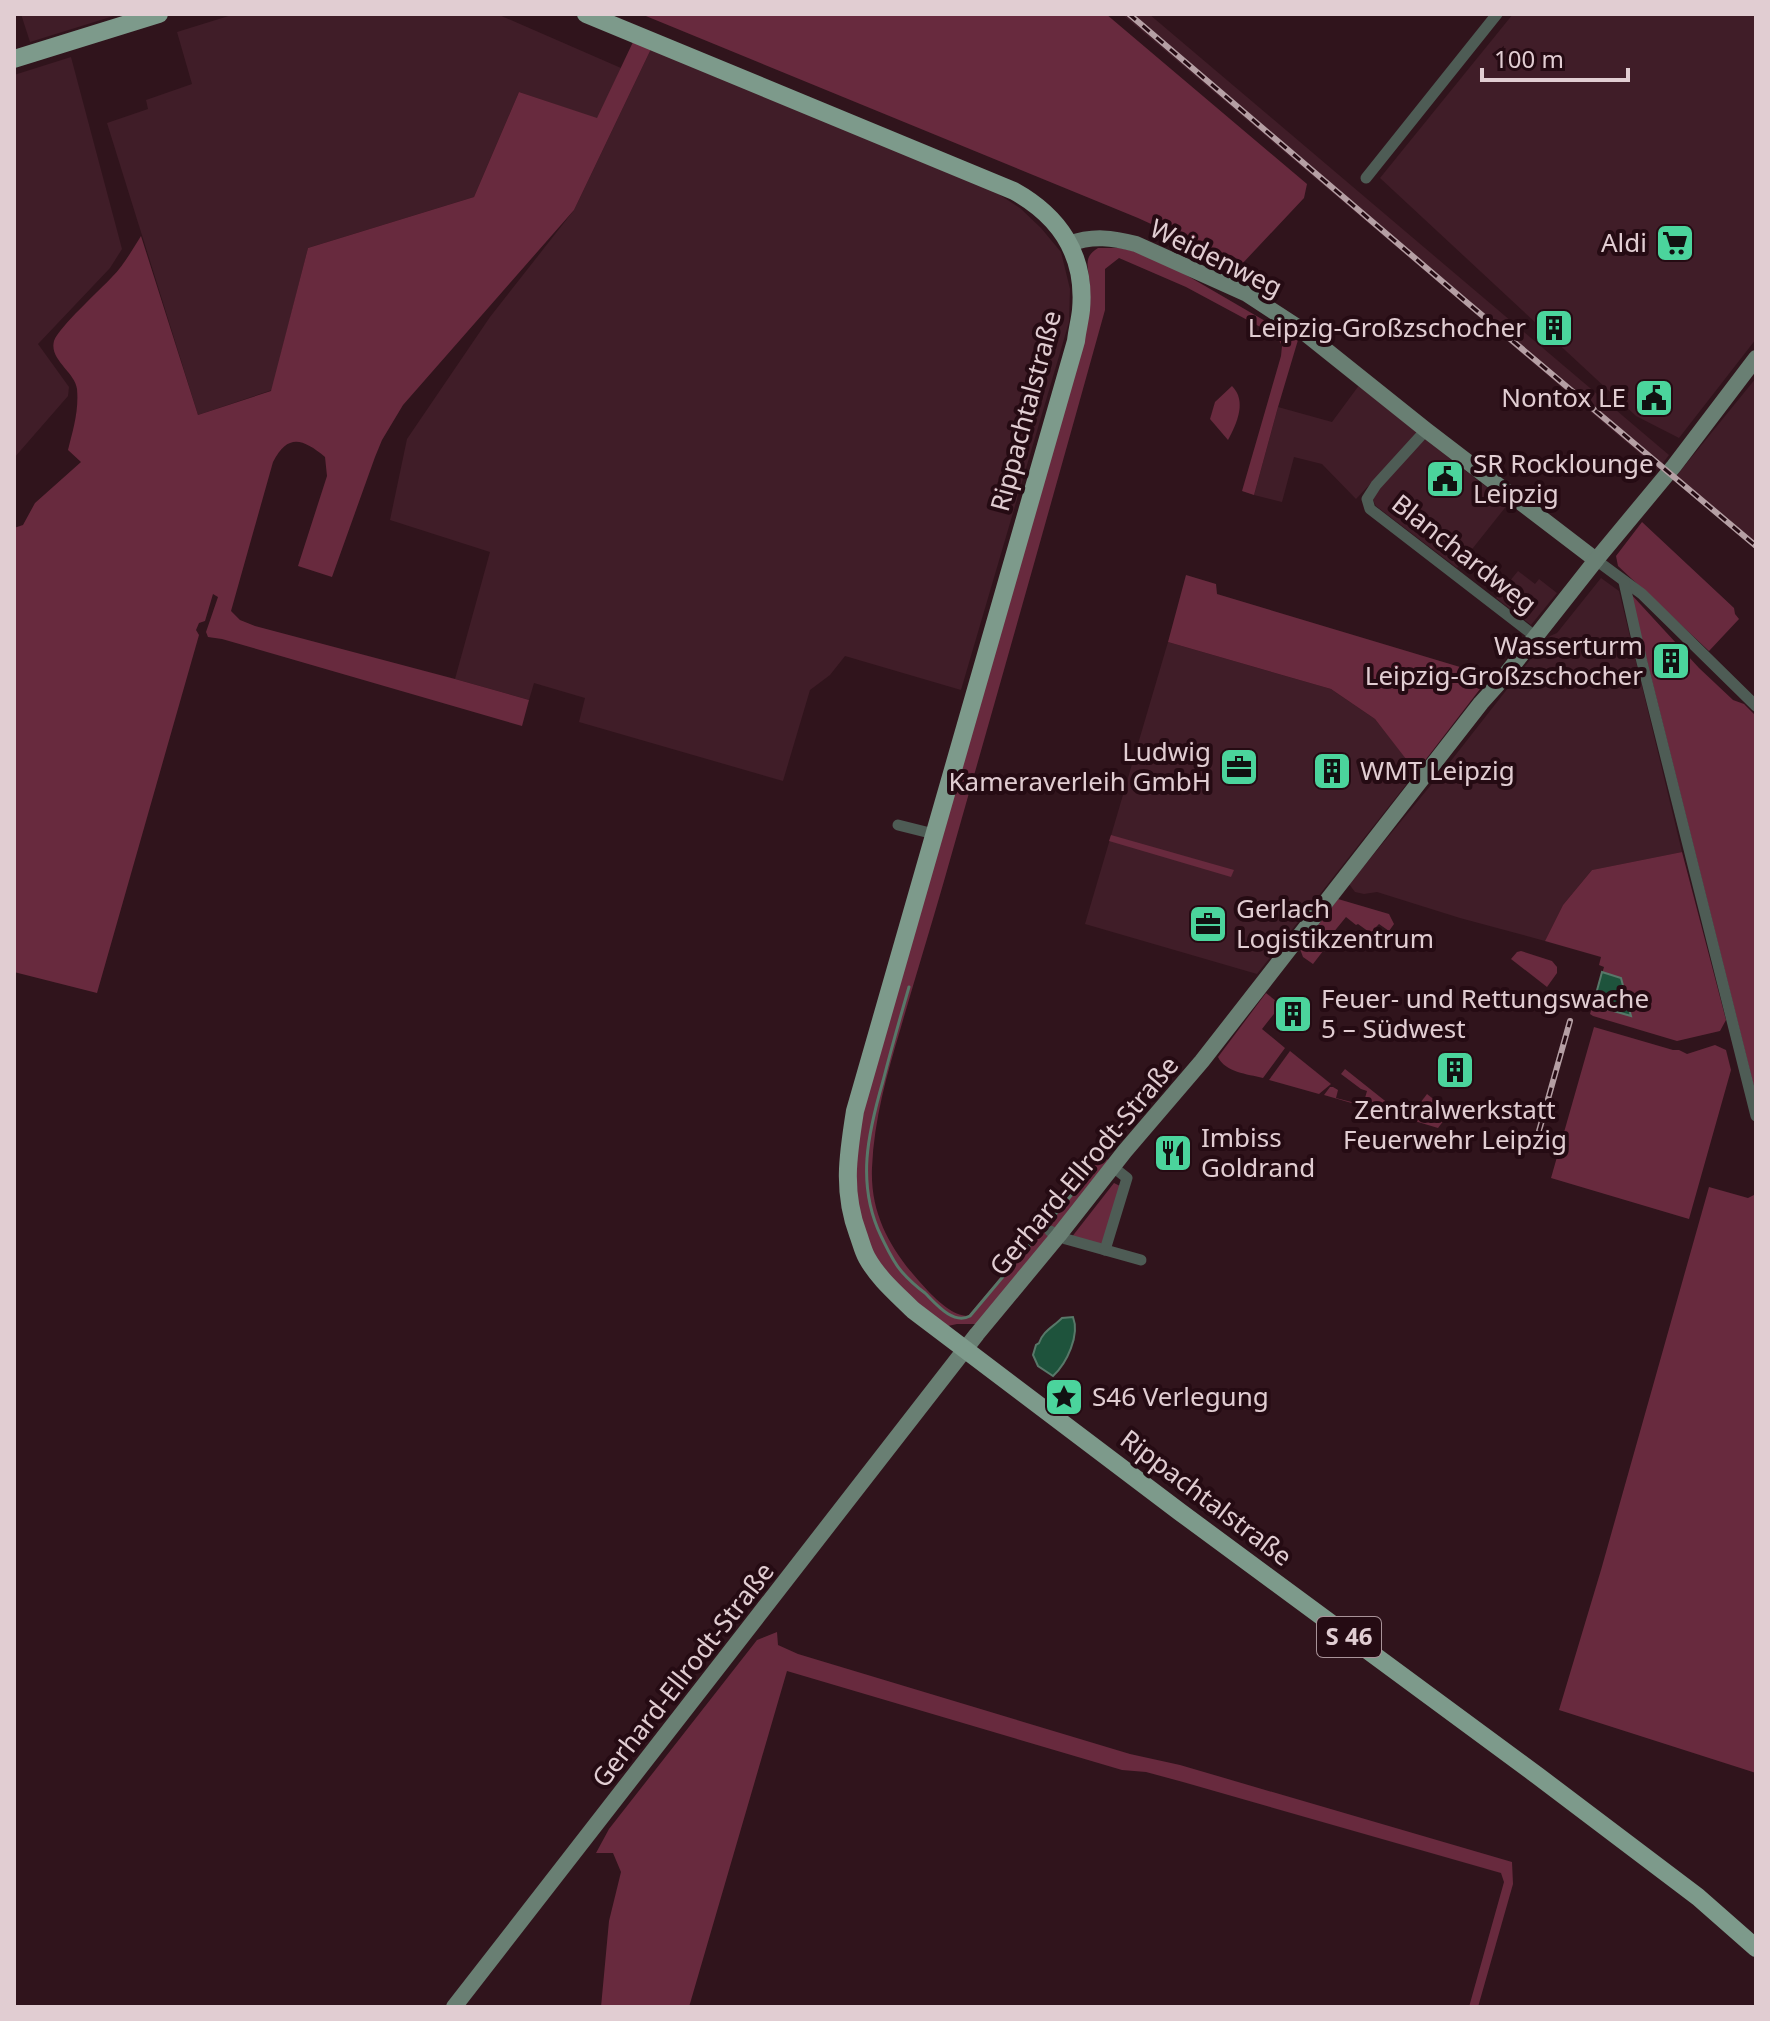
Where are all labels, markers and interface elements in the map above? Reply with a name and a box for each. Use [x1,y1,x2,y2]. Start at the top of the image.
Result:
scale bar [1482,32,1628,82]
text: 100 m [1494,42,1564,75]
street label: Weidenweg [1144,210,1289,305]
supermarket icon: Aldi [1654,222,1696,264]
place label: Aldi [1601,224,1647,260]
street label: Rippachtalstraße [981,306,1069,515]
building icon: Leipzig-Großzschocher [1533,307,1575,349]
place label: Leipzig-Großzschocher [1248,309,1526,345]
public building icon: Nontox LE [1633,377,1675,419]
place label: Nontox LE [1501,379,1626,415]
place label: SR Rocklounge Leipzig [1473,445,1654,511]
public building icon: SR Rocklounge Leipzig [1424,458,1466,500]
street label: Blanchardweg [1385,485,1545,621]
place label: Wasserturm Leipzig-Großzschocher [1365,627,1643,693]
building icon: Wasserturm Leipzig-Großzschocher [1650,640,1692,682]
place label: Ludwig Kameraverleih GmbH [949,733,1211,799]
office icon: Ludwig Kameraverleih GmbH [1218,746,1260,788]
building icon: WMT Leipzig [1311,750,1353,792]
place label: WMT Leipzig [1360,752,1515,788]
place label: Gerlach Logistikzentrum [1236,890,1434,956]
office icon: Gerlach Logistikzentrum [1187,903,1229,945]
place label: Feuer- und Rettungswache 5 – Südwest [1321,980,1649,1046]
building icon: Feuer- und Rettungswache 5 – Südwest [1272,993,1314,1035]
street label: Gerhard-Ellrodt-Straße [981,1048,1186,1283]
building icon: Zentralwerkstatt Feuerwehr Leipzig [1434,1049,1476,1091]
place label: Zentralwerkstatt Feuerwehr Leipzig [1343,1091,1567,1157]
place label: Imbiss Goldrand [1201,1119,1315,1185]
restaurant icon: Imbiss Goldrand [1152,1132,1194,1174]
place icon: S46 Verlegung [1043,1376,1085,1418]
place label: S46 Verlegung [1092,1378,1269,1414]
street label: Rippachtalstraße [1113,1421,1300,1574]
street label: Gerhard-Ellrodt-Straße [583,1554,782,1794]
road number: S 46 [1317,1617,1381,1657]

